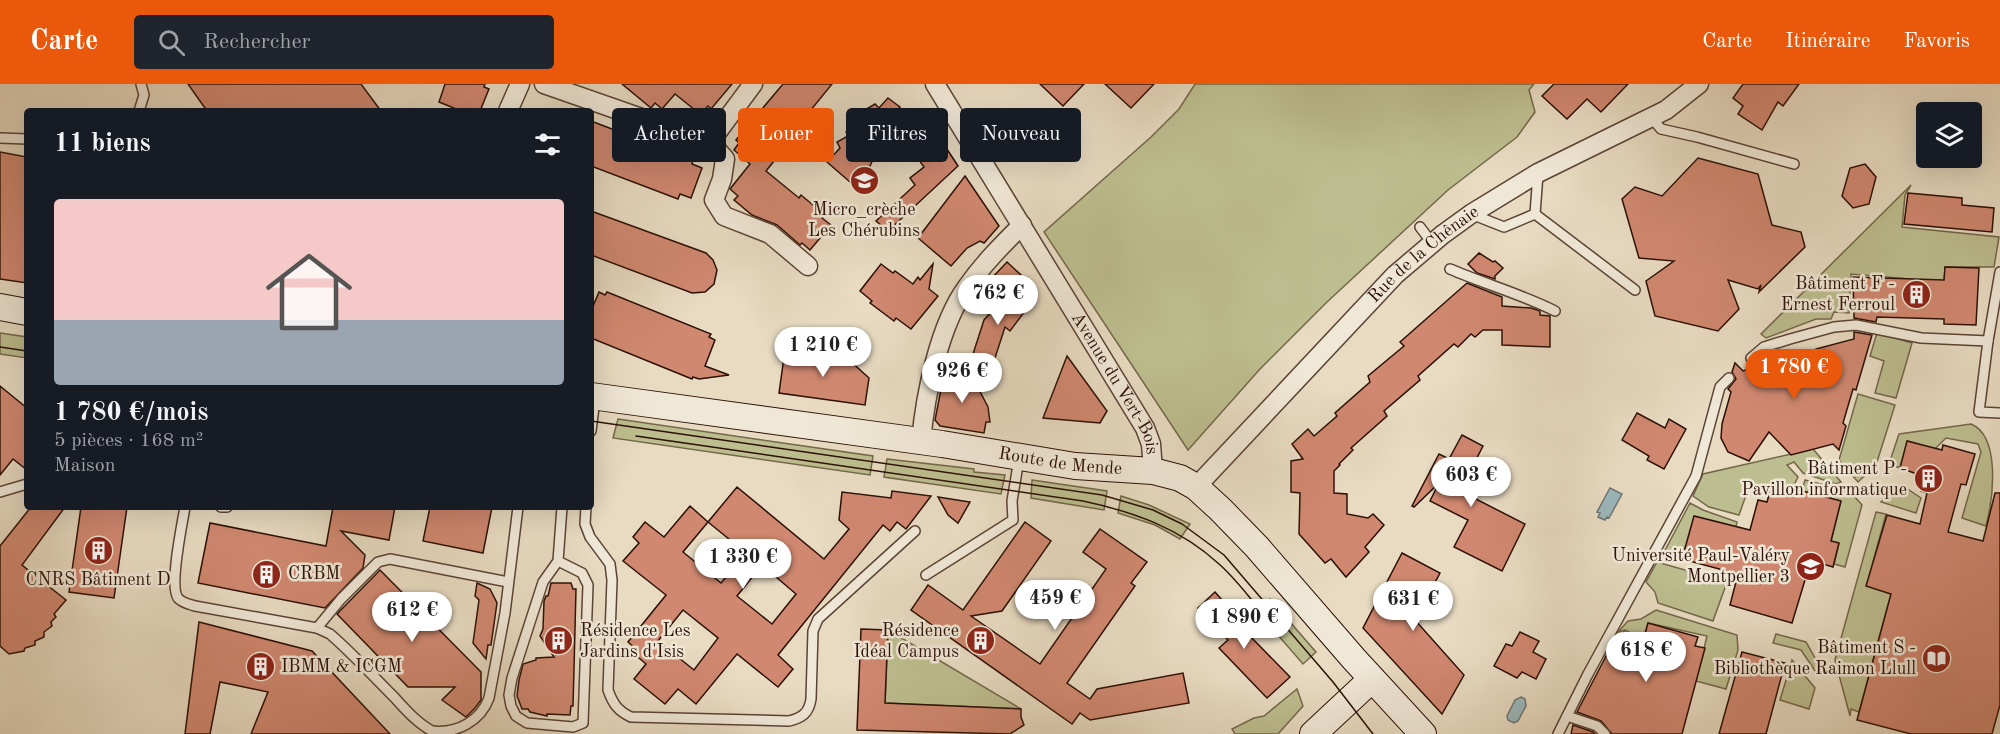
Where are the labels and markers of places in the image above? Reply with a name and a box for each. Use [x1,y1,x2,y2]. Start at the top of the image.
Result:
school or university icon: Micro_crèche Les Chérubins [848,165,880,197]
place label: Micro_crèche Les Chérubins [808,201,920,240]
pin: 762 € [956,275,1040,326]
place label: Bâtiment F - Ernest Ferroul [1781,275,1895,314]
building icon: Bâtiment F - Ernest Ferroul [1900,278,1932,310]
pin: 1 210 € [768,327,878,378]
pin: 1 780 € [1739,349,1849,400]
pin: 926 € [920,353,1004,404]
pin: 603 € [1429,457,1513,508]
place label: Bâtiment P - Pavillon informatique [1741,460,1907,499]
building icon: Bâtiment P - Pavillon informatique [1912,463,1944,495]
building icon: CNRS Bâtiment D [82,535,114,567]
pin: 1 330 € [688,539,798,590]
place label: Université Paul-Valéry Montpellier 3 [1612,547,1790,586]
school or university icon: Université Paul-Valéry Montpellier 3 [1795,550,1827,582]
building icon: CRBM [251,558,283,590]
place label: CRBM [288,565,340,583]
place label: CNRS Bâtiment D [25,571,171,589]
pin: 459 € [1013,580,1097,631]
pin: 631 € [1371,581,1455,632]
pin: 612 € [370,592,454,643]
pin: 1 890 € [1189,599,1299,650]
place label: Résidence Les Jardins d'Isis [580,622,691,661]
place label: Résidence Idéal Campus [853,622,959,661]
building icon: Résidence Les Jardins d'Isis [543,625,575,657]
building icon: Résidence Idéal Campus [964,625,996,657]
pin: 618 € [1604,632,1688,683]
place label: Bâtiment S - Bibliothèque Raimon Llull [1714,639,1916,678]
library icon: Bâtiment S - Bibliothèque Raimon Llull [1921,642,1953,674]
building icon: IBMM & ICGM [244,651,276,683]
place label: IBMM & ICGM [281,658,402,676]

